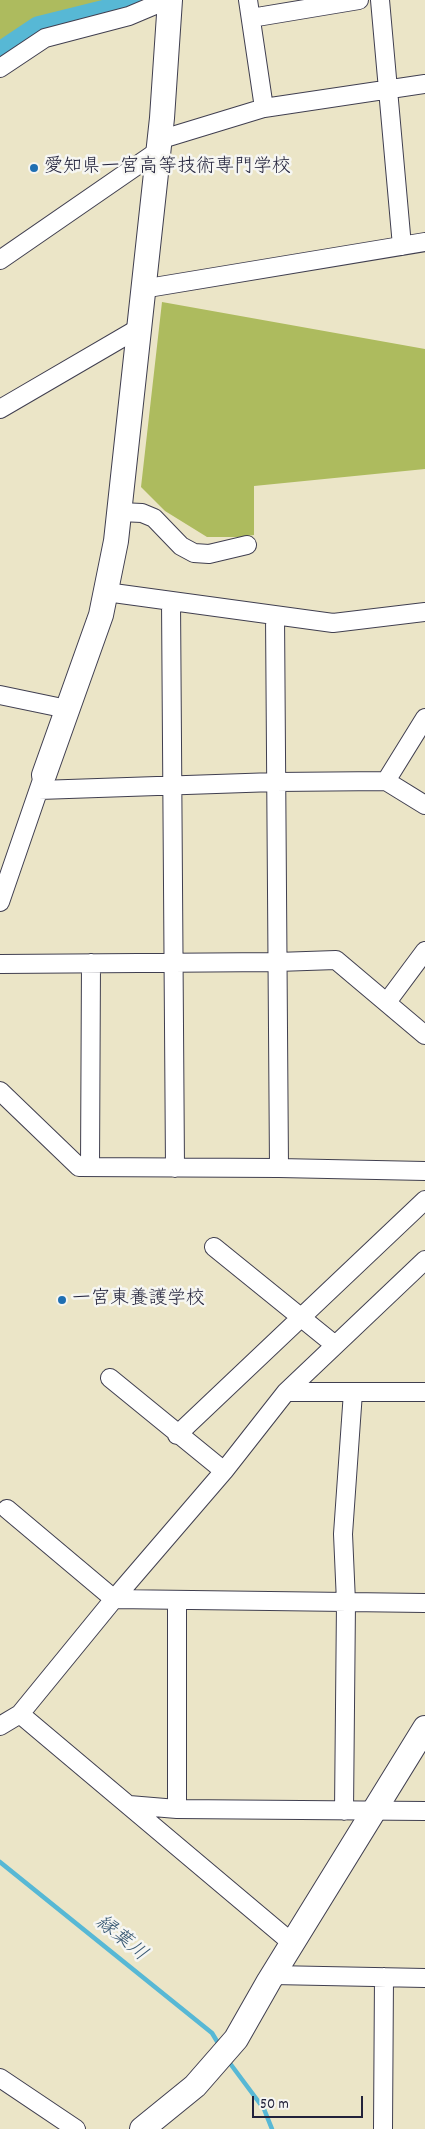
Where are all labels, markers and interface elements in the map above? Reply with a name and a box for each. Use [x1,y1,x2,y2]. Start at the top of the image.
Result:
place label: 愛知県一宮高等技術専門学校 [44,157,291,179]
marker: 愛知県一宮高等技術専門学校 [28,162,40,174]
place label: 一宮東養護学校 [72,1289,205,1311]
marker: 一宮東養護学校 [56,1294,68,1306]
water label: 縁葉川 [89,1912,151,1968]
scale bar [255,2086,366,2118]
text: 50 m [260,2094,289,2116]

